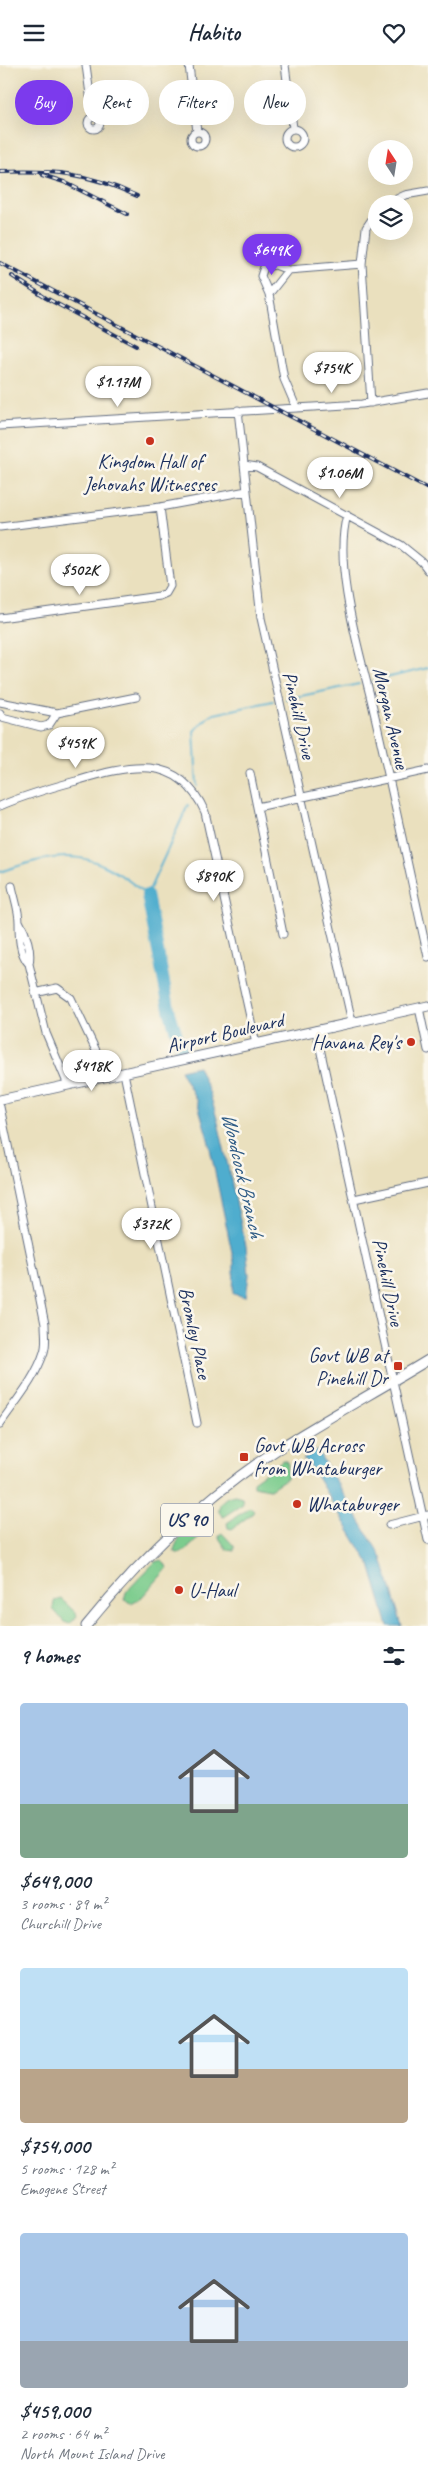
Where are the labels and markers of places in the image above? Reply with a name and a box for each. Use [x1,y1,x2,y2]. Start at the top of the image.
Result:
pin: $649K [237,233,307,276]
pin: $754K [297,351,367,394]
pin: $1.17M [77,365,159,408]
marker: Kingdom Hall of Jehovahs Witnesses [144,435,156,447]
place label: Kingdom Hall of Jehovahs Witnesses [83,449,218,497]
pin: $1.06M [299,457,381,499]
pin: $502K [45,553,115,596]
pin: $459K [41,727,111,769]
pin: $890K [179,859,249,902]
place label: Havana Rey's [312,1030,403,1055]
marker: Havana Rey's [405,1036,417,1048]
pin: $418K [57,1049,127,1092]
pin: $372K [116,1207,186,1250]
place label: Govt WB at Pinehill Dr [308,1343,391,1391]
marker: Govt WB at Pinehill Dr [392,1360,404,1372]
place label: Govt WB Across from Whataburger [254,1433,383,1481]
marker: Govt WB Across from Whataburger [238,1451,250,1463]
place label: Whataburger [307,1492,401,1517]
marker: Whataburger [291,1498,303,1510]
place label: U-Haul [189,1578,240,1603]
marker: U-Haul [173,1584,185,1596]

